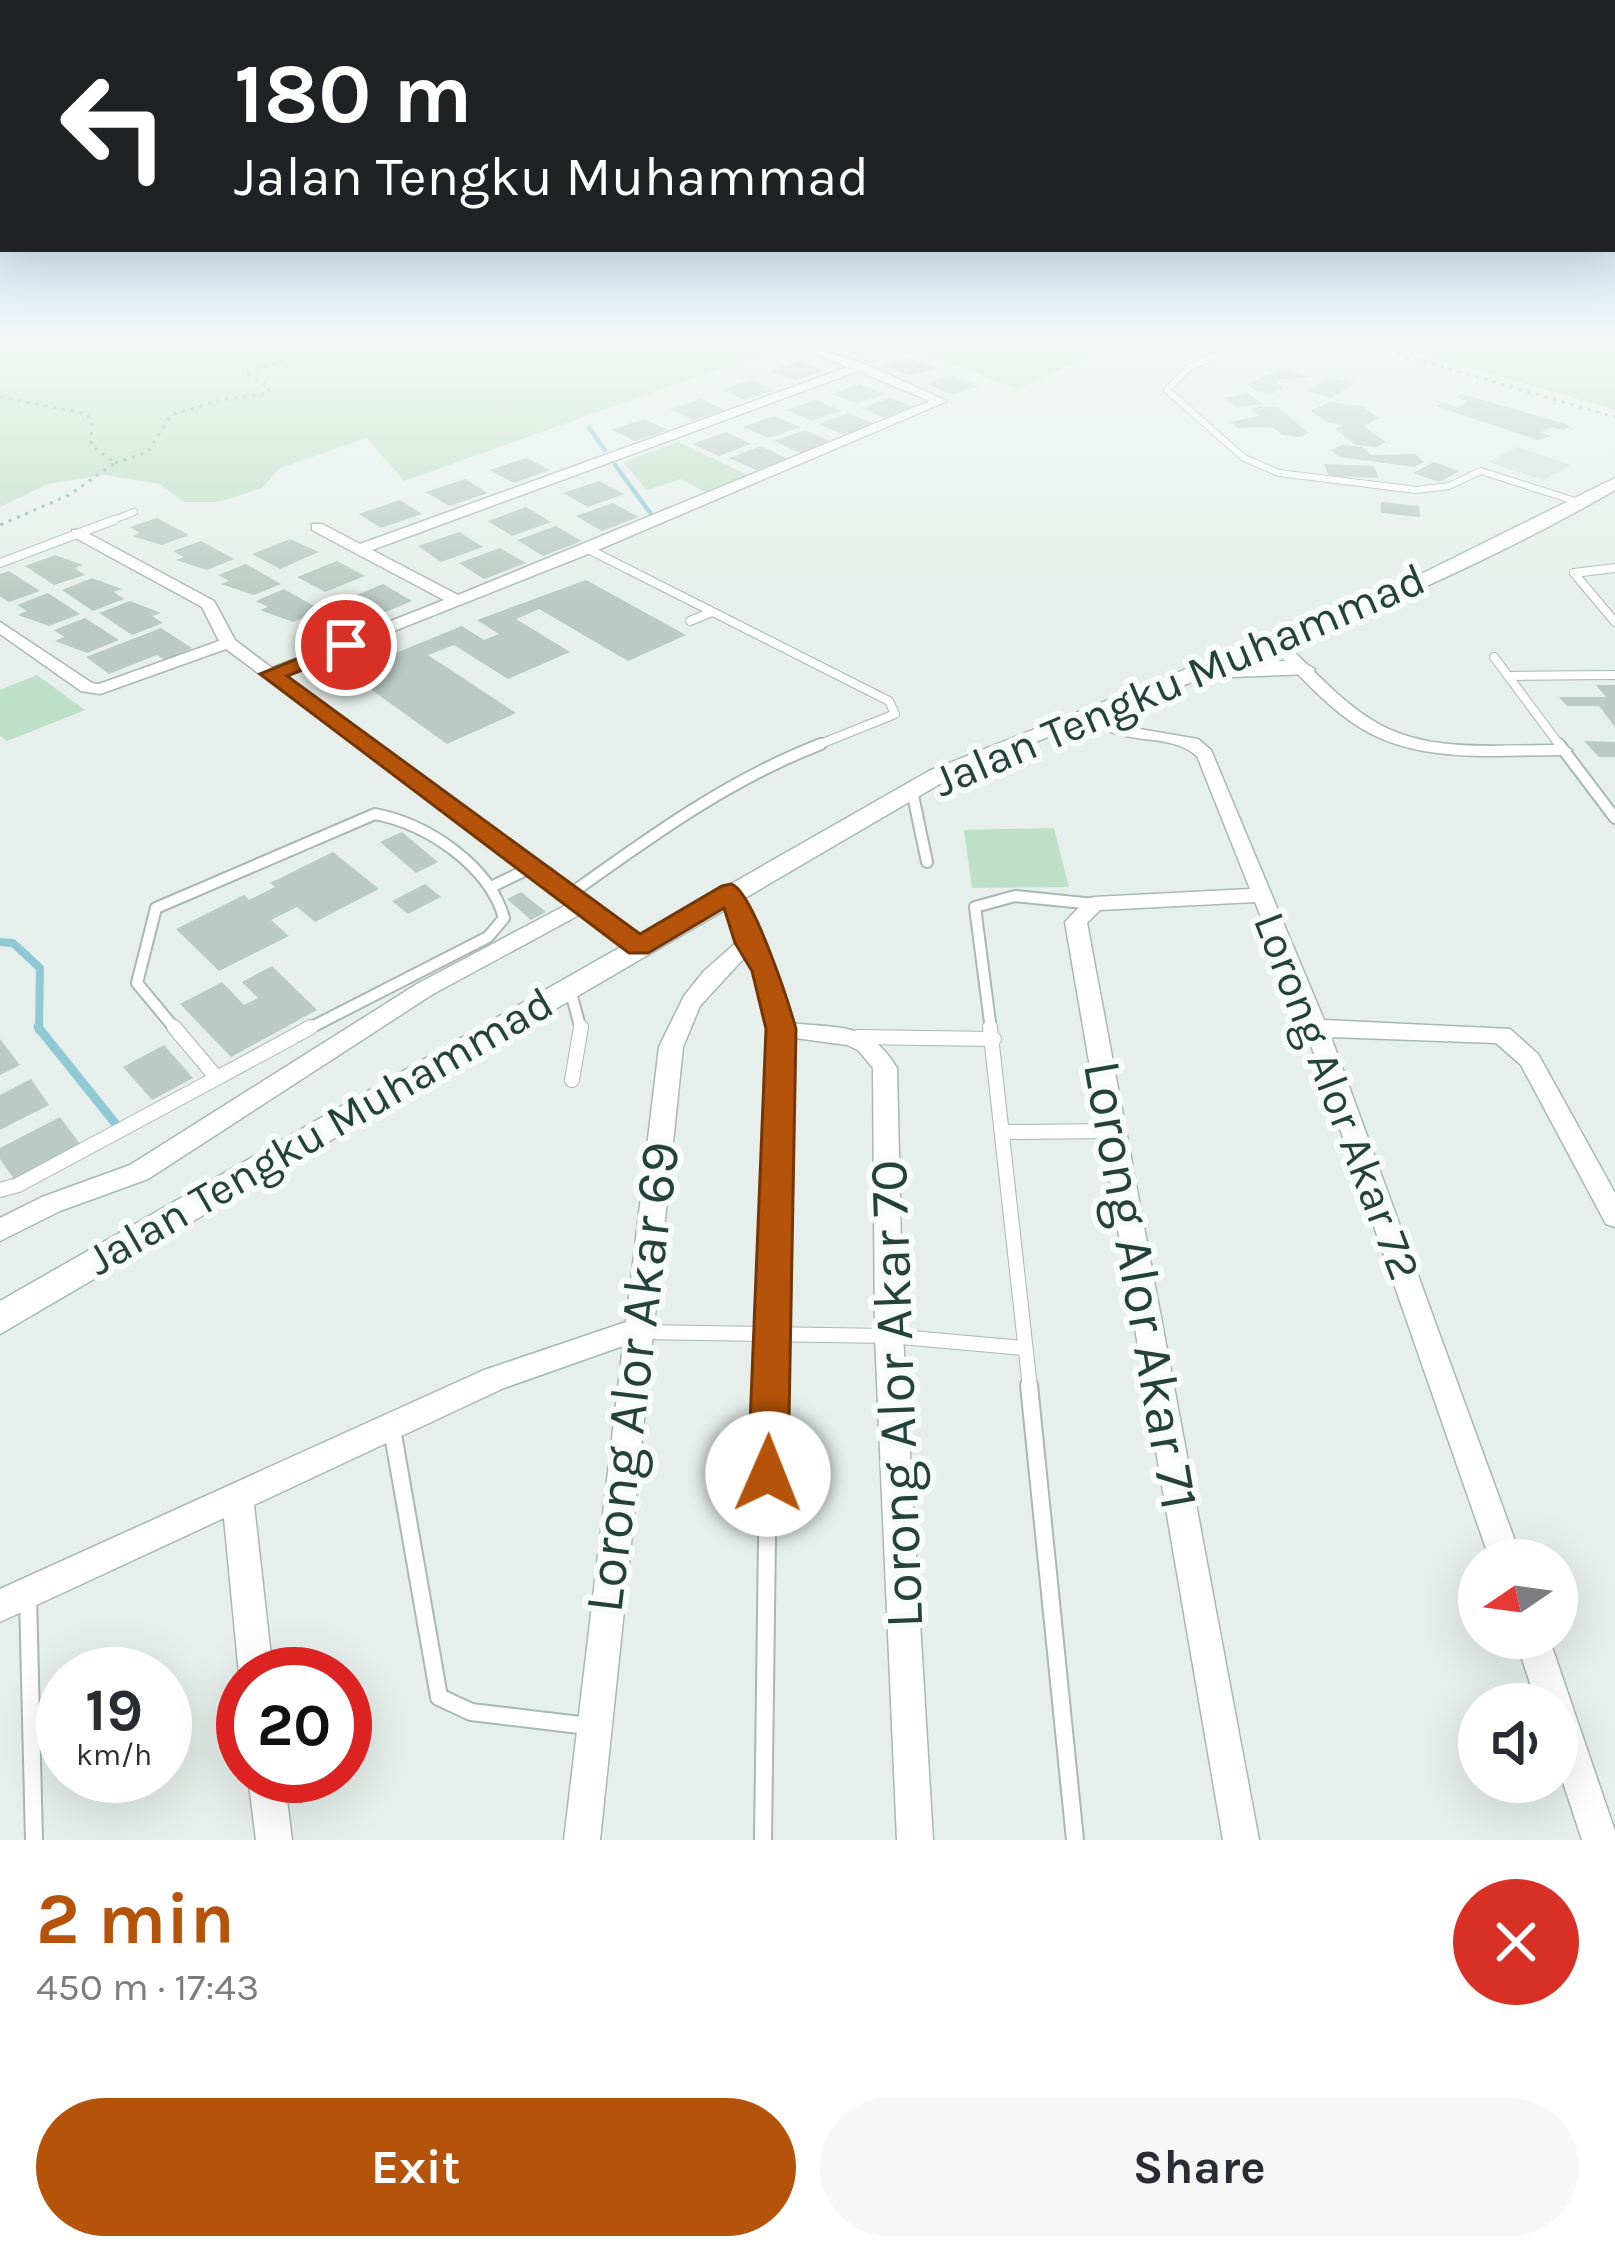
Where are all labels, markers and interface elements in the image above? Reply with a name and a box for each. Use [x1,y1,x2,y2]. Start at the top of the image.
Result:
text: 180 m [234,45,472,143]
icon: left [36,48,192,204]
text: Jalan Tengku Muhammad [234,145,869,209]
street label: Jalan Tengku Muhammad [925,553,1433,808]
pin [295,594,397,696]
icon: arrive [313,612,379,678]
street label: Lorong Alor Akar 72 [1242,905,1431,1288]
street label: Jalan Tengku Muhammad [78,976,563,1287]
street label: Lorong Alor Akar 71 [1070,1056,1212,1514]
street label: Lorong Alor Akar 69 [571,1138,693,1616]
street label: Lorong Alor Akar 70 [856,1159,936,1629]
position arrow [705,1411,831,1537]
north arrow [1458,1539,1578,1659]
map controls [1458,1539,1578,1803]
speed limit sign: 20 [216,1647,372,1803]
text: 19 [85,1675,143,1745]
button: sound [1458,1683,1578,1803]
text: km/h [76,1737,152,1773]
text: 2 min [36,1877,235,1961]
button: close [1453,1879,1579,2005]
text: 450 m · 17:43 [36,1964,259,2010]
button: Exit [36,2098,796,2236]
button: Share [820,2098,1579,2236]

